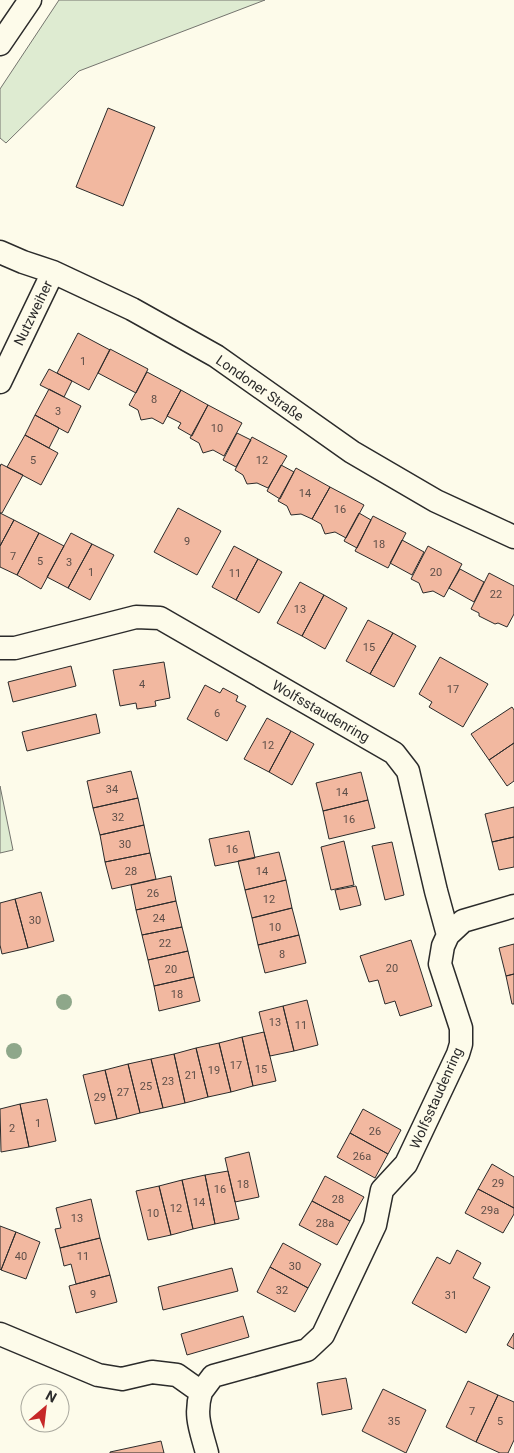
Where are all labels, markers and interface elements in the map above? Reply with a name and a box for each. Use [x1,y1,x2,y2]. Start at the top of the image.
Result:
street label: Nutzweiher [10,278,56,348]
street label: Londoner Straße [213,352,307,424]
house number: 1 [80,355,86,368]
house number: 8 [151,393,157,406]
house number: 3 [55,405,61,418]
house number: 10 [211,422,223,435]
house number: 5 [30,454,36,467]
house number: 12 [256,454,268,467]
house number: 14 [299,487,311,500]
house number: 16 [334,503,346,516]
house number: 9 [184,535,190,548]
house number: 18 [373,538,385,551]
house number: 7 [10,550,16,563]
house number: 5 [37,555,43,568]
house number: 3 [66,556,72,569]
house number: 1 [88,566,94,579]
house number: 20 [430,566,442,579]
house number: 11 [229,567,241,580]
house number: 22 [490,588,502,601]
house number: 13 [294,603,306,616]
house number: 15 [363,641,375,654]
street label: Wolfsstaudenring [270,677,372,745]
house number: 4 [139,678,145,691]
house number: 17 [447,683,459,696]
house number: 6 [214,707,220,720]
house number: 12 [262,739,274,752]
house number: 34 [106,783,118,796]
house number: 14 [336,786,348,799]
house number: 32 [112,811,124,824]
house number: 16 [343,813,355,826]
house number: 30 [119,838,131,851]
house number: 16 [226,843,238,856]
house number: 28 [125,865,137,878]
house number: 14 [256,865,268,878]
house number: 26 [147,887,159,900]
house number: 12 [263,893,275,906]
house number: 24 [153,912,165,925]
house number: 30 [29,914,41,927]
house number: 10 [269,921,281,934]
house number: 22 [159,937,171,950]
house number: 8 [279,948,285,961]
house number: 20 [386,962,398,975]
house number: 20 [165,963,177,976]
house number: 18 [171,988,183,1001]
house number: 13 [269,1016,281,1029]
house number: 11 [295,1019,307,1032]
street label: Wolfsstaudenring [406,1045,466,1151]
house number: 17 [230,1059,242,1072]
house number: 15 [255,1063,267,1076]
house number: 19 [208,1064,220,1077]
house number: 21 [185,1069,197,1082]
house number: 23 [162,1075,174,1088]
house number: 25 [140,1080,152,1093]
house number: 27 [117,1086,129,1099]
house number: 29 [94,1091,106,1104]
house number: 1 [35,1117,41,1130]
house number: 2 [9,1122,15,1135]
house number: 26 [369,1125,381,1138]
house number: 26a [353,1150,371,1163]
house number: 29 [492,1177,504,1190]
house number: 18 [237,1178,249,1191]
house number: 16 [214,1183,226,1196]
house number: 28 [332,1193,344,1206]
house number: 14 [193,1196,205,1209]
house number: 12 [170,1202,182,1215]
house number: 29a [481,1204,499,1217]
house number: 10 [147,1207,159,1220]
house number: 13 [71,1212,83,1225]
house number: 28a [316,1217,334,1230]
house number: 40 [15,1250,27,1263]
house number: 11 [77,1250,89,1263]
house number: 30 [289,1260,301,1273]
house number: 32 [276,1284,288,1297]
house number: 9 [90,1288,96,1301]
house number: 31 [445,1289,457,1302]
north arrow [20,1383,70,1433]
text: N [43,1387,59,1406]
house number: 7 [469,1405,475,1418]
house number: 35 [388,1415,400,1428]
house number: 5 [497,1415,503,1428]

